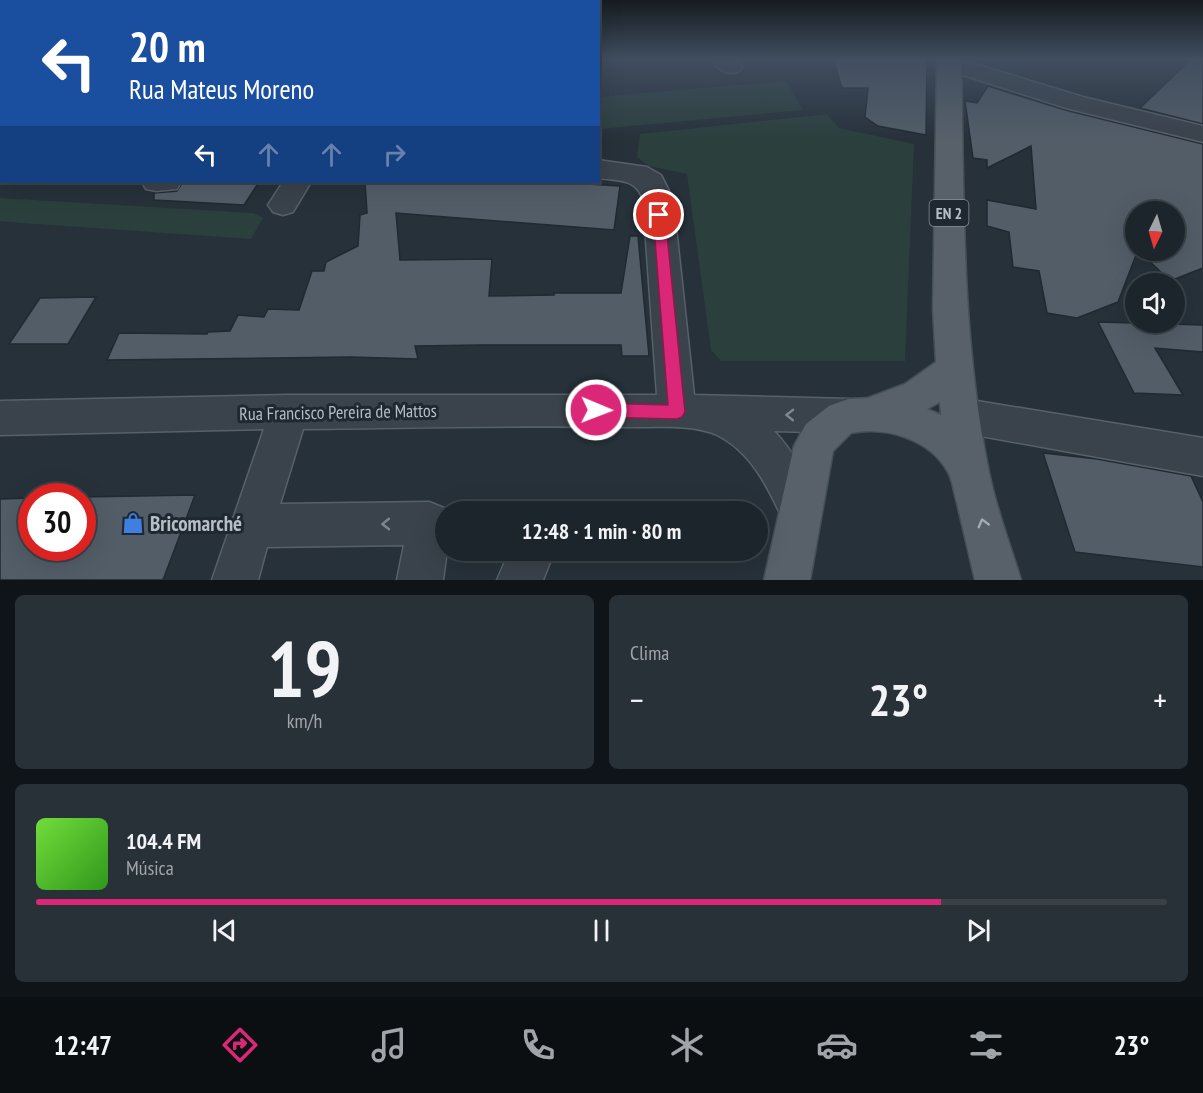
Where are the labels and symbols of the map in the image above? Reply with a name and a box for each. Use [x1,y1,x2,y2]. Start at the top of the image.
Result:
pin [633,189,684,240]
road number: EN 2 [930,200,968,226]
north arrow [1125,201,1185,261]
position arrow [564,378,628,442]
street label: Rua Francisco Pereira de Mattos [239,399,437,425]
one-way arrow [786,408,795,421]
speed limit sign: 30 [18,483,96,561]
place label: Bricomarché [150,510,242,537]
shop icon: Bricomarché [121,511,145,535]
one-way arrow [381,518,390,530]
one-way arrow [978,519,990,529]

